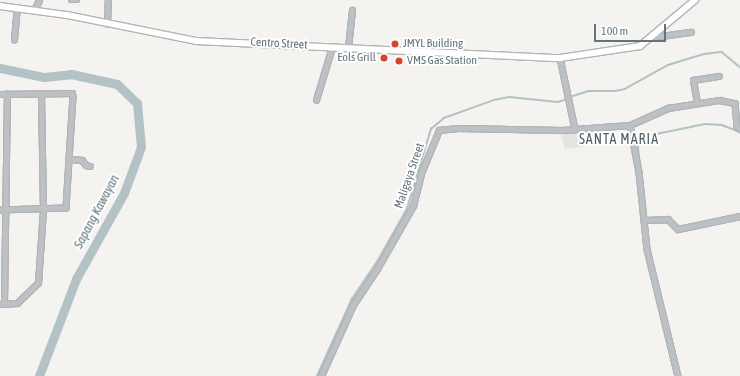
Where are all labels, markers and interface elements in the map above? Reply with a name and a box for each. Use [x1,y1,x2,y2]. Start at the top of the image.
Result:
scale bar [596,16,668,42]
text: 100 m [601,24,628,38]
street label: Centro Street [250,35,308,53]
place label: JMYL Building [403,37,463,51]
marker: JMYL Building [390,39,400,49]
place label: Eols Grill [337,51,376,65]
marker: Eols Grill [379,53,389,63]
place label: VMS Gas Station [407,54,477,68]
marker: VMS Gas Station [394,56,404,66]
district label: SANTA MARIA [579,131,659,147]
street label: Maligaya Street [392,141,428,211]
water label: Sapang Kawayan [71,172,123,252]

